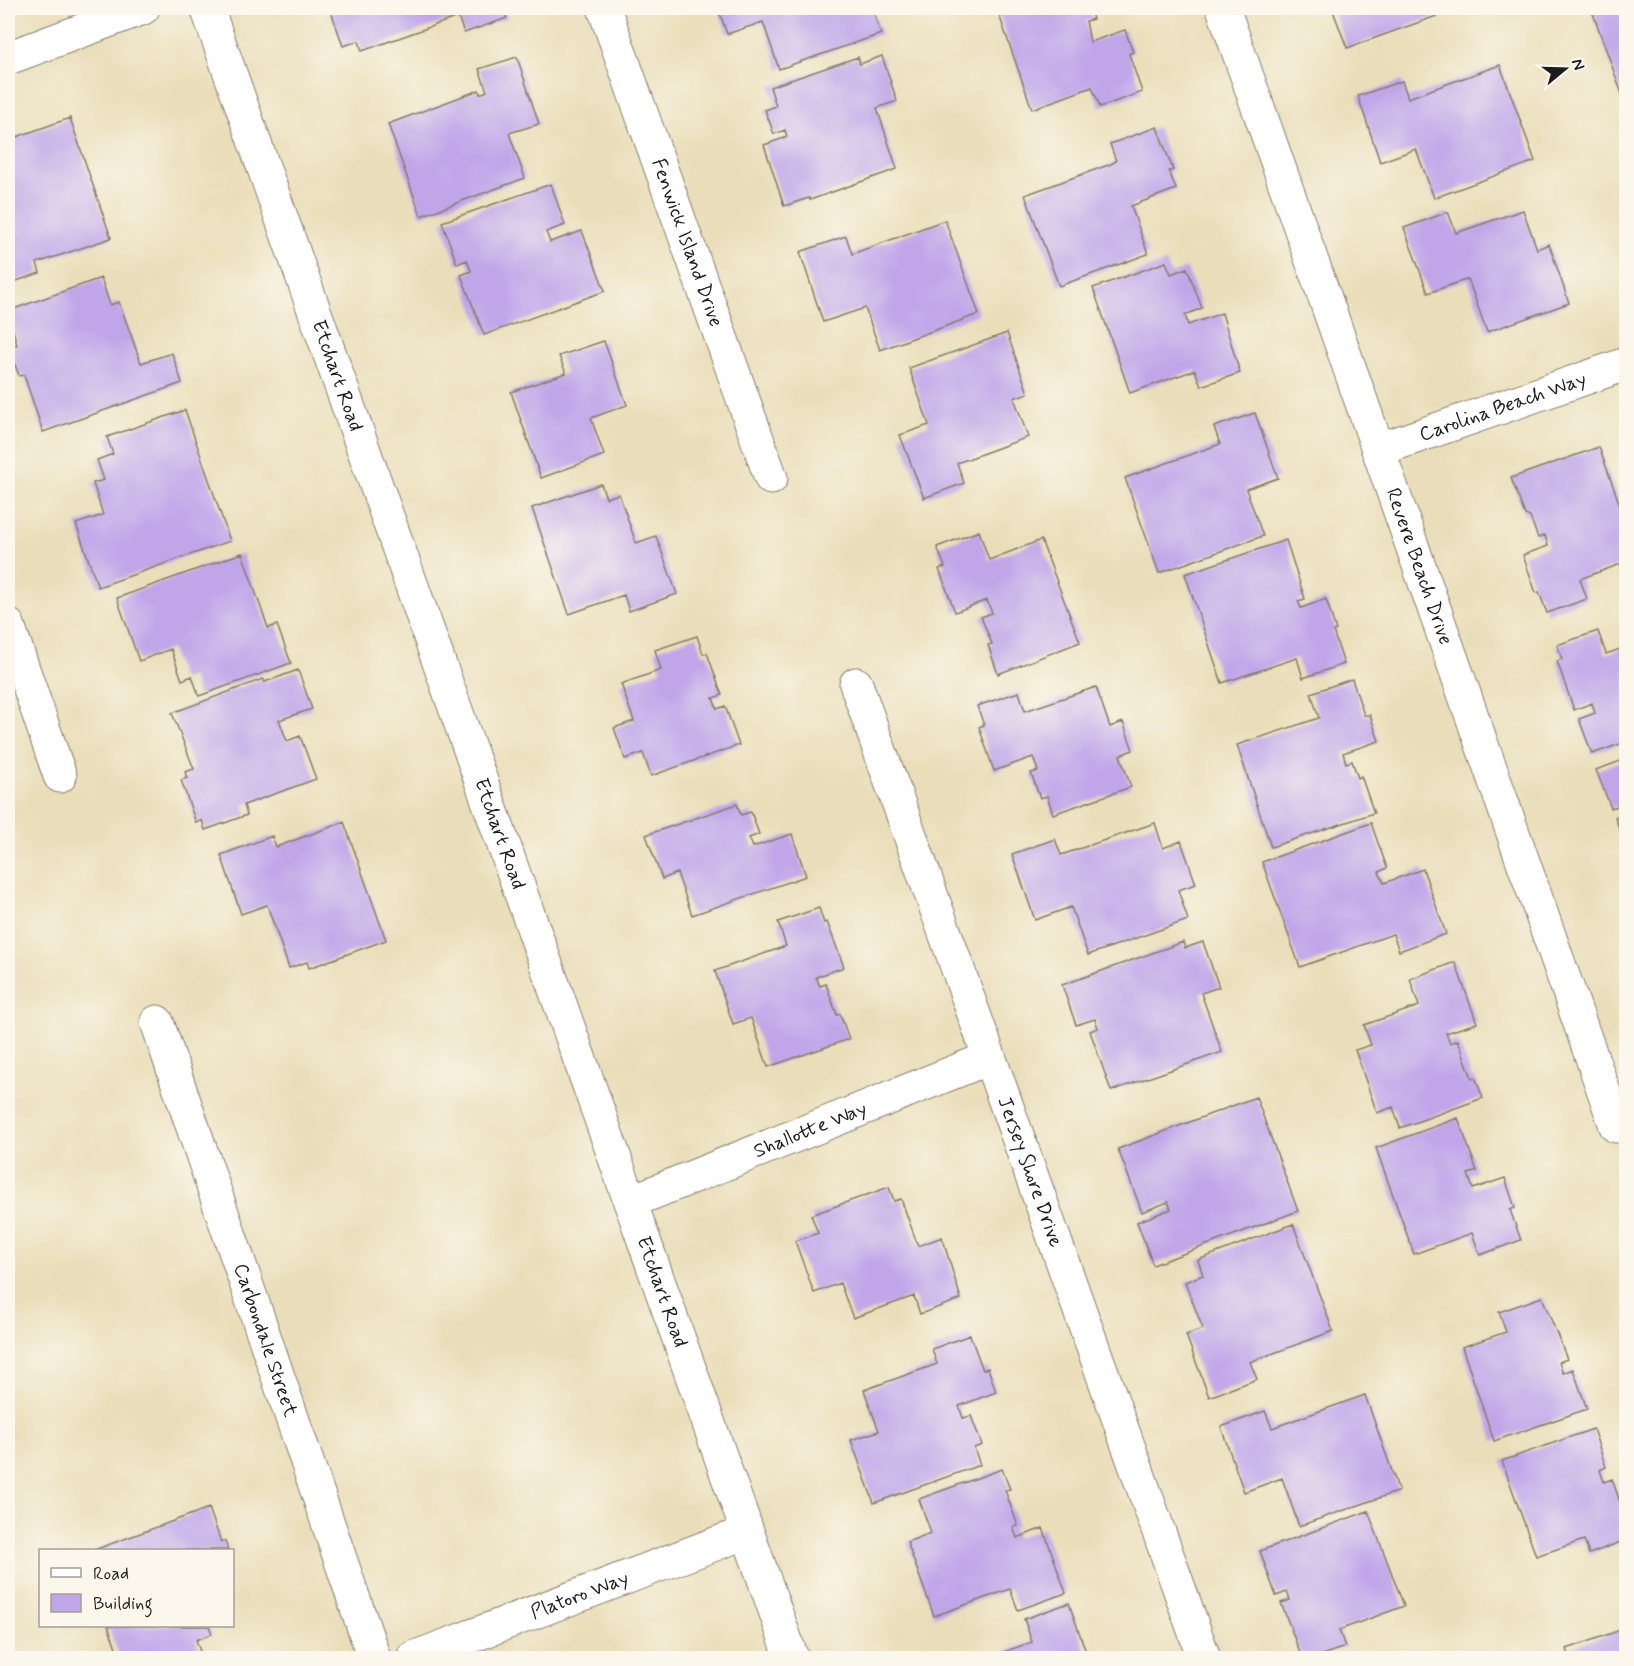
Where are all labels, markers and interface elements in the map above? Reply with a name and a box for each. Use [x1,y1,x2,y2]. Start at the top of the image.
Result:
north arrow [1535,39,1595,99]
text: N [1566,56,1589,73]
street label: Fenwick Island Drive [645,155,730,331]
street label: Etchart Road [305,316,369,435]
street label: Carolina Beach Way [1416,365,1590,448]
street label: Revere Beach Drive [1379,484,1459,649]
street label: Etchart Road [468,774,532,893]
street label: Jersey Shore Drive [991,1093,1070,1251]
street label: Shallotte Way [749,1095,871,1165]
street label: Etchart Road [630,1232,694,1351]
street label: Carbondale Street [227,1260,304,1420]
legend [39,1549,234,1627]
text: Road [93,1562,129,1586]
street label: Platoro Way [527,1564,632,1626]
text: Building [93,1592,153,1618]

